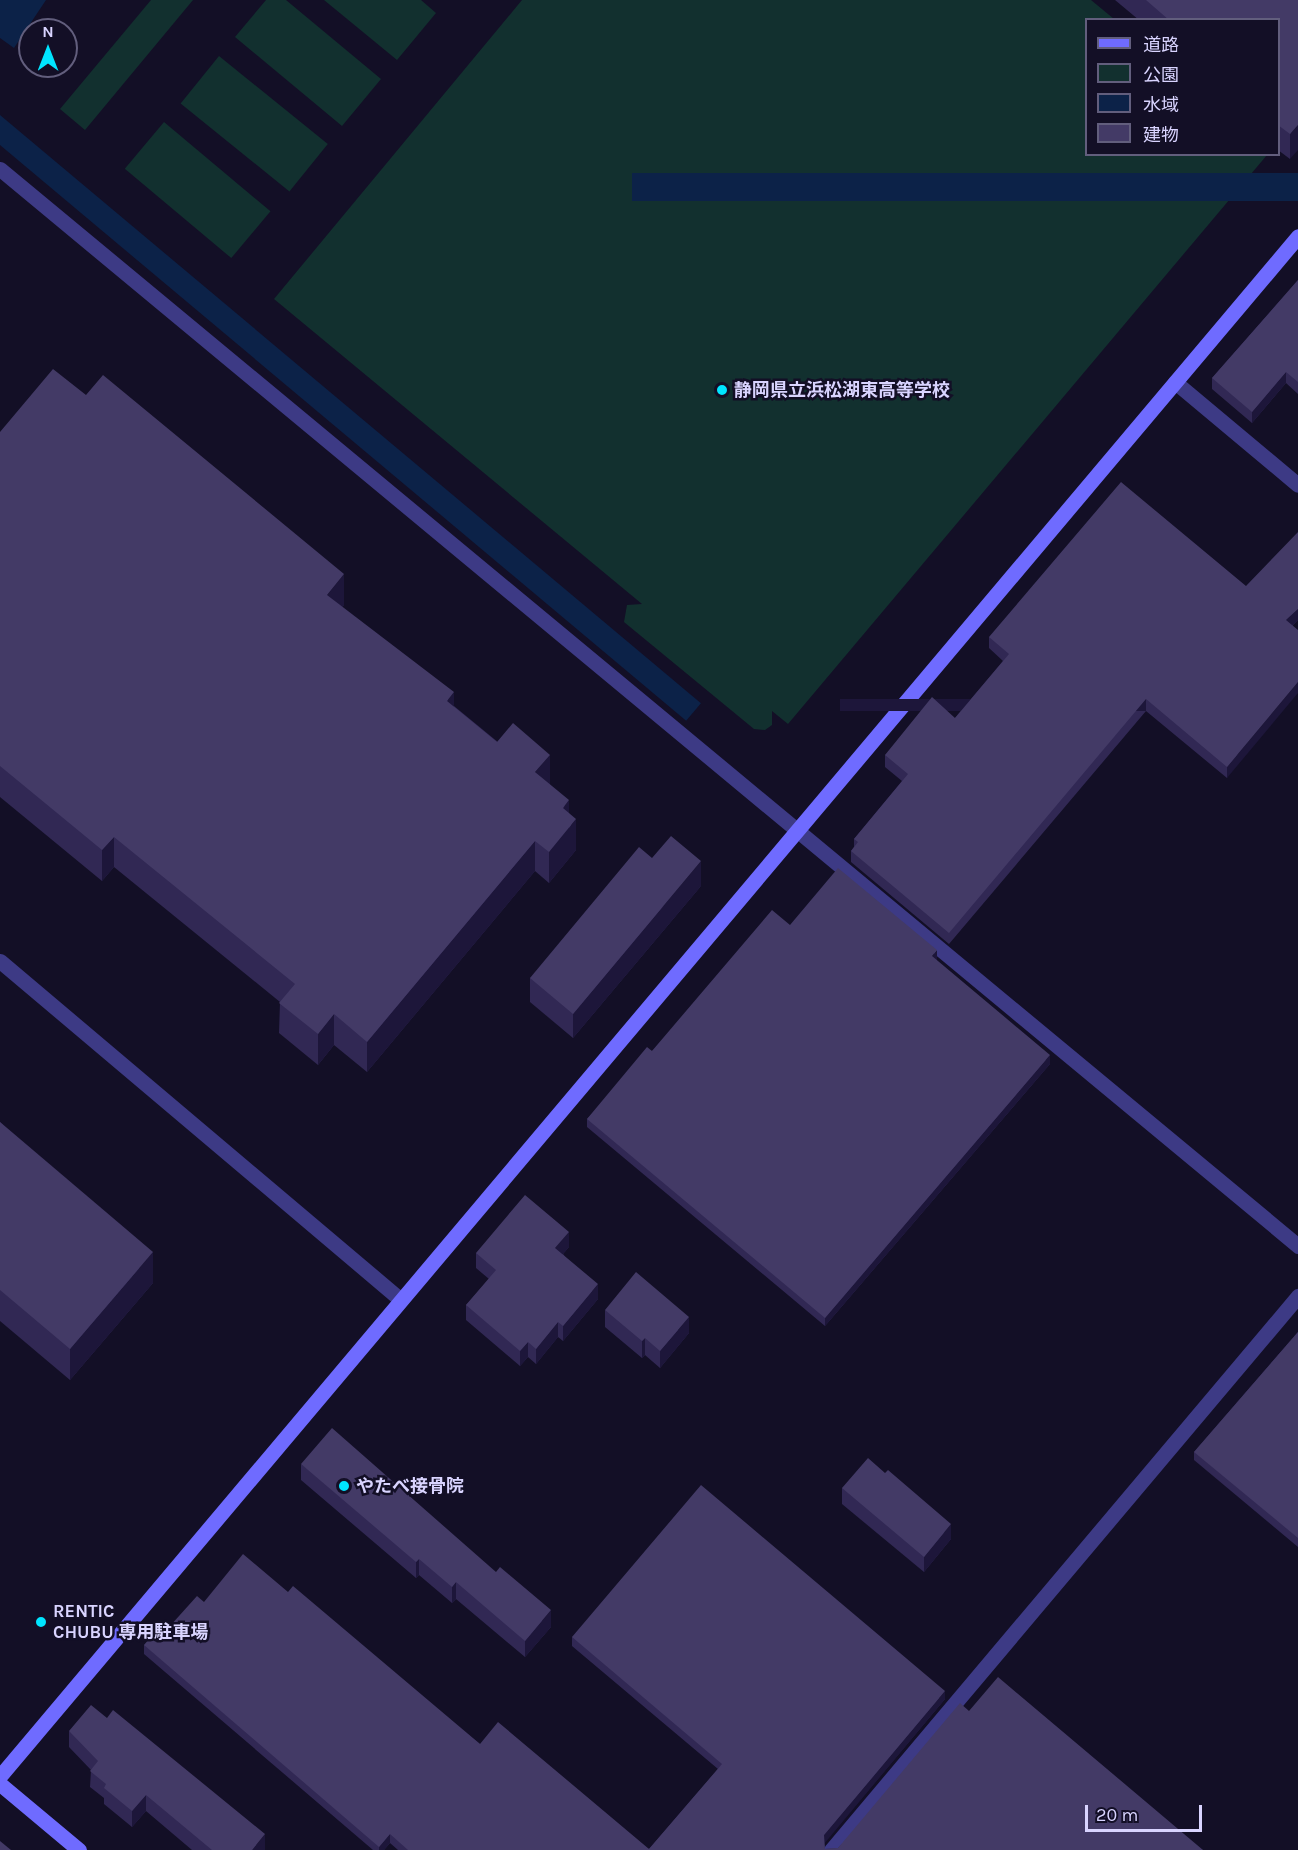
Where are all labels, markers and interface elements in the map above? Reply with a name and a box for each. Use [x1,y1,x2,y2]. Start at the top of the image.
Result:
north arrow [18,18,78,78]
legend [1085,18,1280,156]
text: N [42,22,54,41]
text: 道路 [1143,34,1179,56]
text: 公園 [1143,64,1179,86]
text: 水域 [1143,94,1179,116]
text: 建物 [1143,124,1179,146]
place label: 静岡県立浜松湖東高等学校 [734,379,950,401]
marker: 静岡県立浜松湖東高等学校 [715,383,729,397]
place label: やたべ接骨院 [356,1475,464,1497]
marker: やたべ接骨院 [337,1479,351,1493]
place label: RENTIC CHUBU 専用駐車場 [53,1601,208,1644]
marker: RENTIC CHUBU 専用駐車場 [34,1615,48,1629]
scale bar [1088,1793,1205,1831]
text: 20 m [1096,1804,1138,1826]

